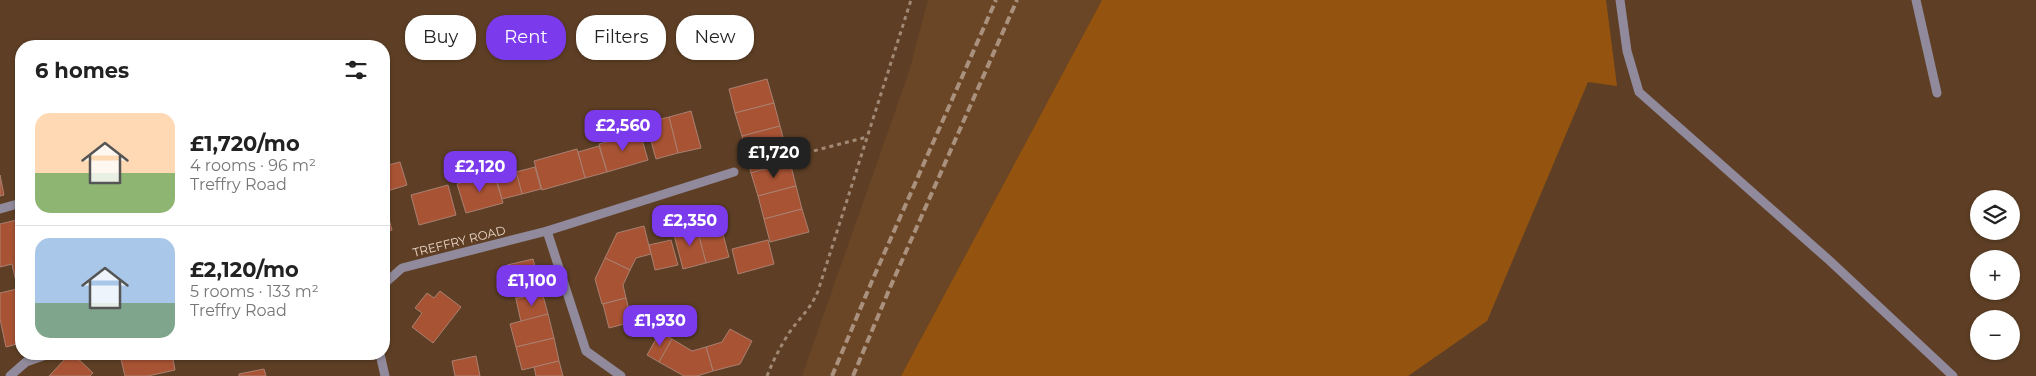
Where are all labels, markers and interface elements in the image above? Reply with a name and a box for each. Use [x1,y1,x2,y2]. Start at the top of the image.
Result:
chip: Buy [405,15,476,60]
chip: Rent [486,15,566,60]
chip: Filters [576,15,666,60]
chip: New [676,15,754,60]
icon: filters [342,56,370,84]
text: 6 homes [35,58,129,83]
pin: £2,560 [582,110,664,152]
text: £2,560 [596,116,650,135]
text: £1,720/mo [190,131,300,156]
icon: home [75,133,135,193]
pin: £1,720 [733,136,815,179]
text: £1,720 [748,143,800,162]
pin: £2,120 [439,150,521,193]
text: 4 rooms · 96 m² [190,156,316,175]
text: £2,120 [455,157,505,176]
text: Treffry Road [190,175,287,194]
map controls [1970,190,2020,360]
button: layers [1970,190,2020,240]
pin: £2,350 [649,204,731,247]
text: £2,350 [663,211,717,230]
street label: TREFFRY ROAD [411,222,507,260]
button: + [1970,250,2020,300]
text: £2,120/mo [190,257,299,282]
icon: home [75,258,135,318]
pin: £1,100 [491,264,573,307]
text: £1,100 [507,271,557,290]
text: 5 rooms · 133 m² [190,282,319,301]
text: Treffry Road [190,301,287,320]
pin: £1,930 [619,304,701,347]
button: − [1970,310,2020,360]
text: £1,930 [634,311,686,330]

